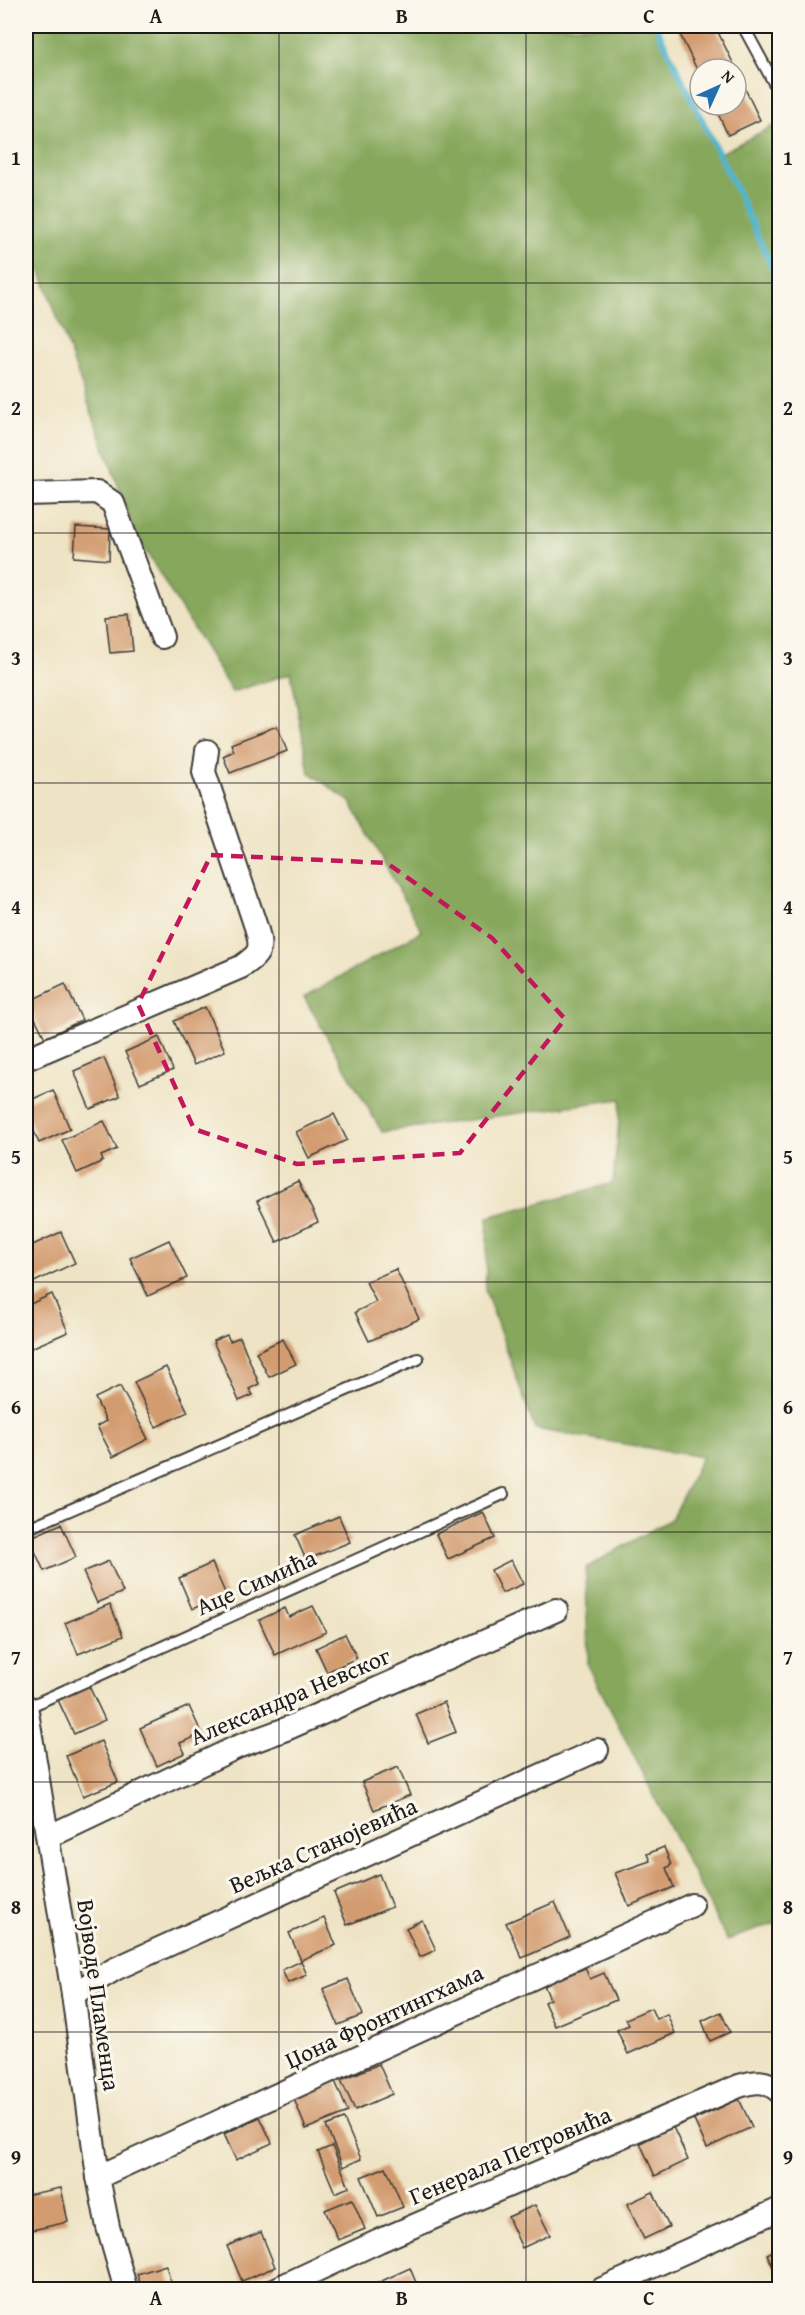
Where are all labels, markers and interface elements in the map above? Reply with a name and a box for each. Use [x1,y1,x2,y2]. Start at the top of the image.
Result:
text: A [150,1,163,30]
text: B [396,1,408,30]
text: C [643,1,655,30]
north arrow [688,57,748,117]
text: N [716,64,741,89]
text: 1 [11,143,21,172]
text: 1 [783,143,793,172]
text: 2 [11,393,21,422]
text: 2 [783,393,793,422]
text: 3 [11,643,21,672]
text: 3 [783,643,793,672]
text: 4 [11,892,21,921]
text: 4 [783,892,793,921]
text: 5 [11,1142,21,1171]
text: 5 [783,1142,793,1171]
text: 6 [11,1392,21,1421]
text: 6 [783,1392,793,1421]
street label: Аце Симића [190,1540,322,1624]
street label: Александра Невског [184,1638,396,1754]
text: 7 [11,1642,21,1671]
text: 7 [783,1642,793,1671]
street label: Вељка Станојевића [223,1788,423,1902]
text: 8 [11,1892,21,1921]
text: 8 [783,1892,793,1921]
street label: Војводе Пламенца [68,1897,130,2094]
street label: Џона Фронтингхама [279,1954,489,2077]
street label: Генерала Петровића [403,2096,617,2213]
text: 9 [11,2142,21,2171]
text: 9 [783,2142,793,2171]
text: A [150,2283,163,2312]
text: B [396,2283,408,2312]
text: C [643,2283,655,2312]

